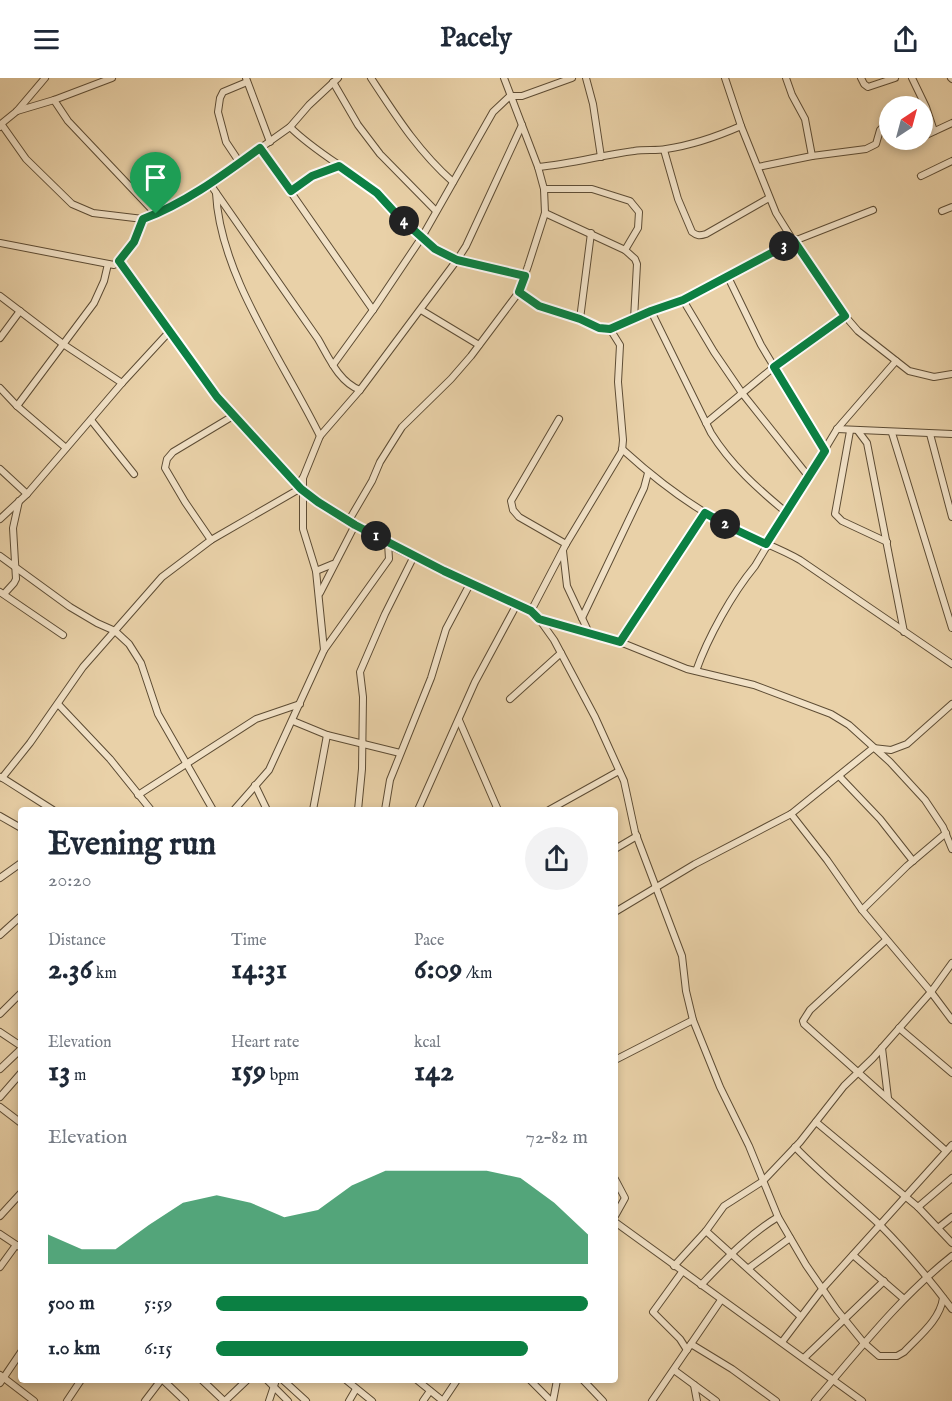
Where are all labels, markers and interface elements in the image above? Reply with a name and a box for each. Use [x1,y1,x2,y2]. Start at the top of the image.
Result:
text: Pacely [440,22,512,56]
icon: menu [30,23,63,56]
icon: share [889,23,922,56]
north arrow [879,96,933,150]
map controls [879,96,933,150]
pin [130,152,181,214]
icon: arrive [139,161,172,194]
pin: 4 [389,206,419,236]
text: 4 [400,211,408,231]
pin: 3 [769,231,799,261]
text: 3 [781,236,787,256]
pin: 2 [710,509,740,539]
text: 2 [721,514,729,534]
pin: 1 [361,521,391,551]
text: 1 [373,526,379,546]
text: Evening run [48,824,216,866]
button: share [525,827,588,890]
text: 20:20 [48,868,92,893]
text: Distance [48,931,106,951]
text: Time [231,931,267,951]
text: Pace [414,931,444,951]
text: 2.36 [48,951,92,989]
text: 14:31 [231,951,287,989]
text: 6:09 [414,951,462,989]
text: km [92,964,117,984]
text: /km [462,964,492,984]
text: Elevation [48,1033,111,1053]
text: Heart rate [231,1033,299,1053]
text: kcal [414,1033,441,1053]
text: 13 [48,1053,70,1091]
text: 159 [231,1053,266,1091]
text: 142 [414,1053,454,1091]
text: m [70,1066,86,1086]
text: bpm [266,1066,299,1086]
text: Elevation [48,1125,127,1150]
text: 72–82 m [526,1125,588,1150]
text: 500 m [48,1291,95,1316]
text: 5:59 [144,1291,173,1316]
text: 1.0 km [48,1336,100,1361]
text: 6:15 [144,1336,172,1361]

